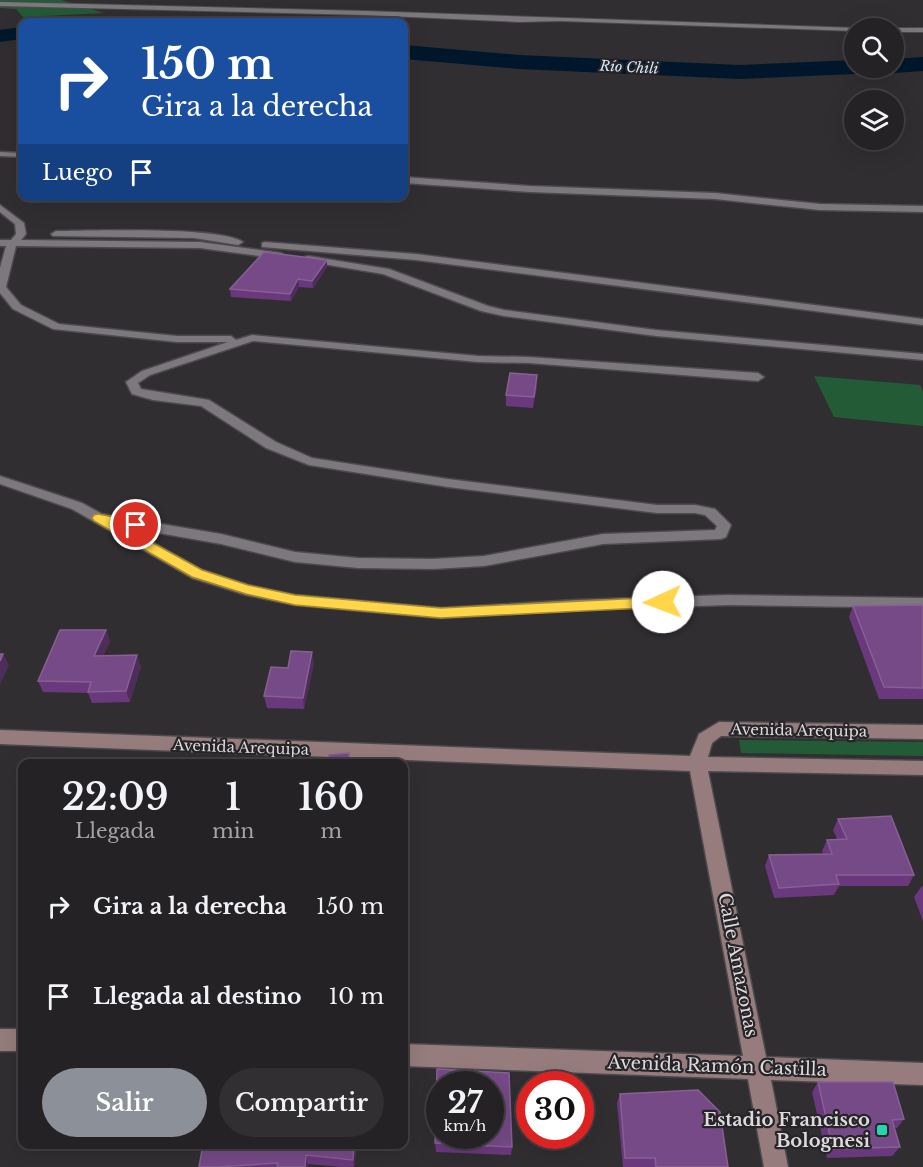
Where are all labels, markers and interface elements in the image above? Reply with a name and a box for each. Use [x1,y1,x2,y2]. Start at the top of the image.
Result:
map controls [844,18,904,150]
button: search [844,18,904,78]
text: 150 m [141,38,274,90]
icon: right [42,42,120,120]
water label: Río Chili [598,56,659,78]
text: Gira a la derecha [141,90,372,123]
button: layers [844,90,904,150]
icon: arrive [125,156,158,189]
text: Luego [42,159,113,186]
pin [110,499,161,550]
icon: arrive [119,508,152,541]
position arrow [631,570,695,634]
street label: Avenida Arequipa [730,719,868,741]
street label: Avenida Arequipa [172,735,310,759]
text: 22:09 [62,775,169,820]
text: 1 [225,775,241,820]
text: 160 [298,775,364,820]
text: Llegada [75,819,155,843]
text: min [212,819,254,843]
text: m [320,819,342,843]
icon: right [42,890,75,923]
street label: Calle Amazonas [713,891,763,1039]
text: Gira a la derecha [93,893,287,920]
text: 150 m [316,893,384,920]
icon: arrive [42,980,75,1013]
text: Llegada al destino [93,983,302,1010]
text: 10 m [329,983,384,1010]
street label: Avenida Ramón Castilla [606,1051,827,1081]
button: Salir [42,1068,207,1137]
button: Compartir [219,1068,384,1137]
speed limit sign: 30 [516,1071,594,1149]
text: 27 [447,1084,483,1121]
place label: Estadio Francisco Bolognesi [703,1109,870,1152]
text: km/h [444,1116,486,1135]
marker: Estadio Francisco Bolognesi [875,1123,889,1137]

